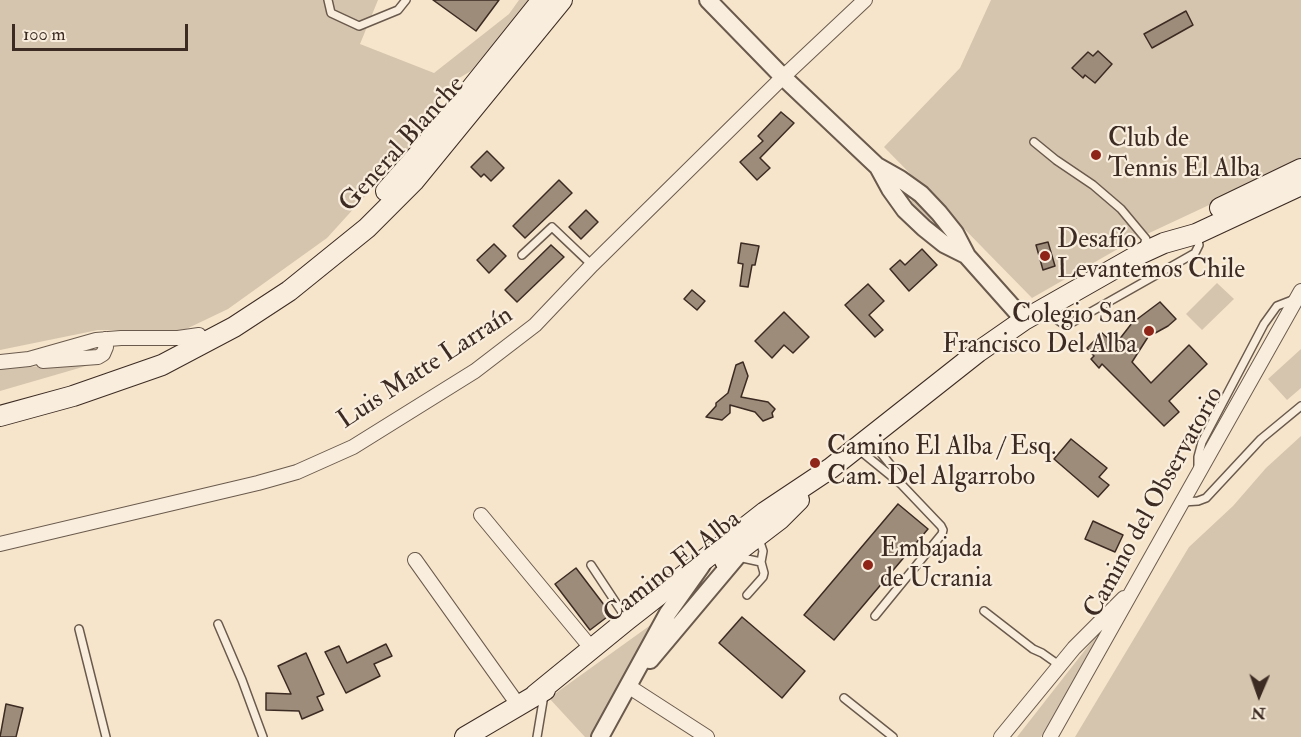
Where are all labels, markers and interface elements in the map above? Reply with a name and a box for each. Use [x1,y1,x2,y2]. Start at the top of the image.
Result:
scale bar [15,12,190,50]
text: 100 m [23,23,66,46]
street label: General Blanche [334,71,472,219]
place label: Club de Tennis El Alba [1108,124,1260,186]
marker: Club de Tennis El Alba [1089,148,1103,162]
place label: Desafío Levantemos Chile [1057,225,1245,286]
marker: Desafío Levantemos Chile [1038,249,1052,263]
place label: Colegio San Francisco Del Alba [942,300,1137,362]
street label: Luis Matte Larraín [333,301,519,437]
marker: Colegio San Francisco Del Alba [1142,324,1156,338]
street label: Camino del Observatorio [1079,382,1231,624]
place label: Camino El Alba / Esq. Cam. Del Algarrobo [827,432,1056,494]
marker: Camino El Alba / Esq. Cam. Del Algarrobo [808,456,822,470]
street label: Camino El Alba [598,505,748,631]
place label: Embajada de Ucrania [880,534,992,596]
marker: Embajada de Ucrania [861,558,875,572]
north arrow [1229,665,1289,725]
text: N [1251,703,1266,723]

